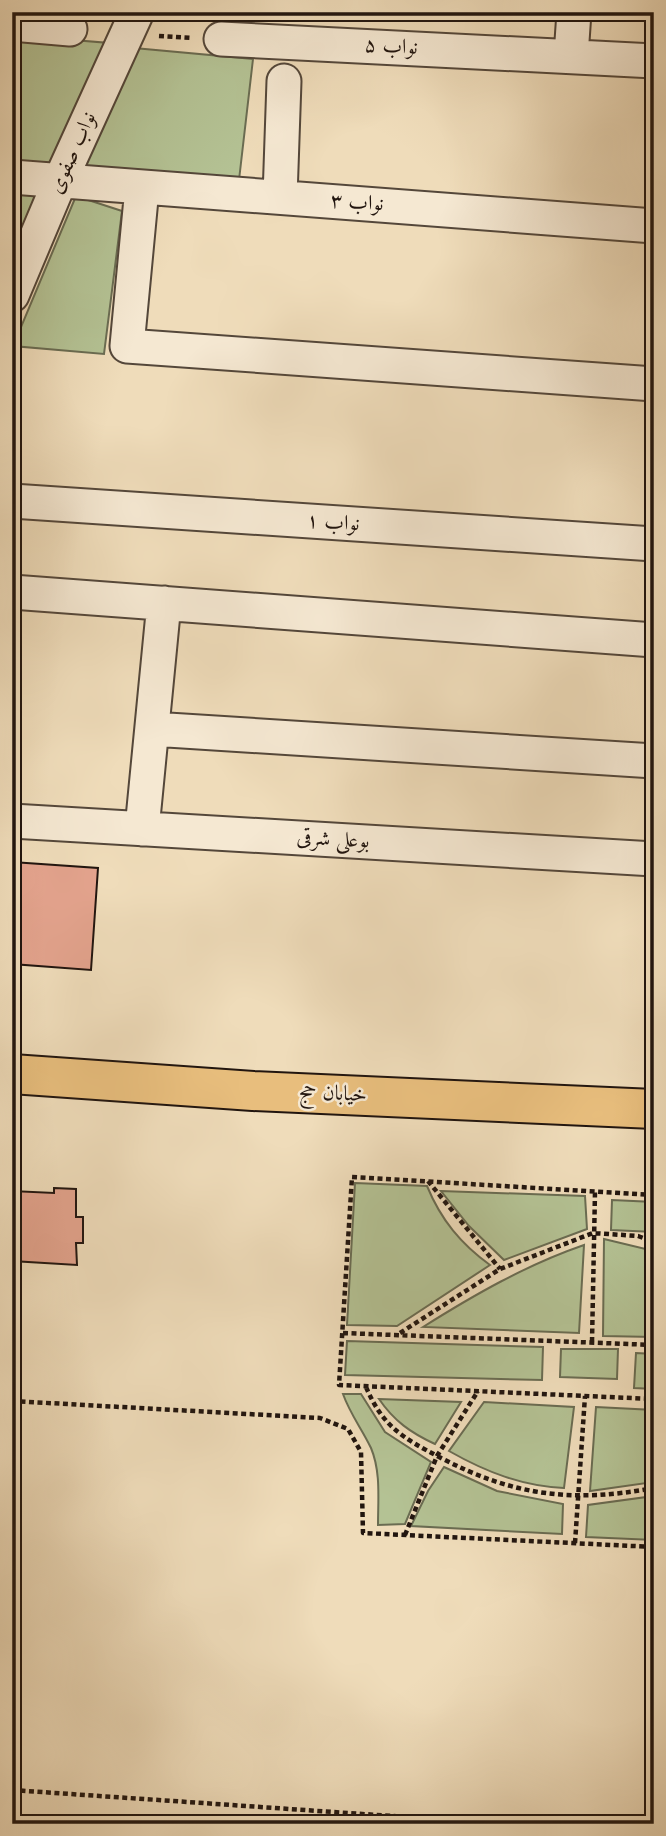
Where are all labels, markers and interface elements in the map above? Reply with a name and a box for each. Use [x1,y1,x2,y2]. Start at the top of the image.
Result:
street label: نواب ۵ [364,35,418,60]
street label: نواب صفوی [46,109,101,197]
street label: نواب ۳ [330,191,384,216]
street label: نواب ۱ [306,511,360,536]
street label: بوعلی شرقی [296,827,370,856]
street label: خیابان حج [298,1082,367,1112]

